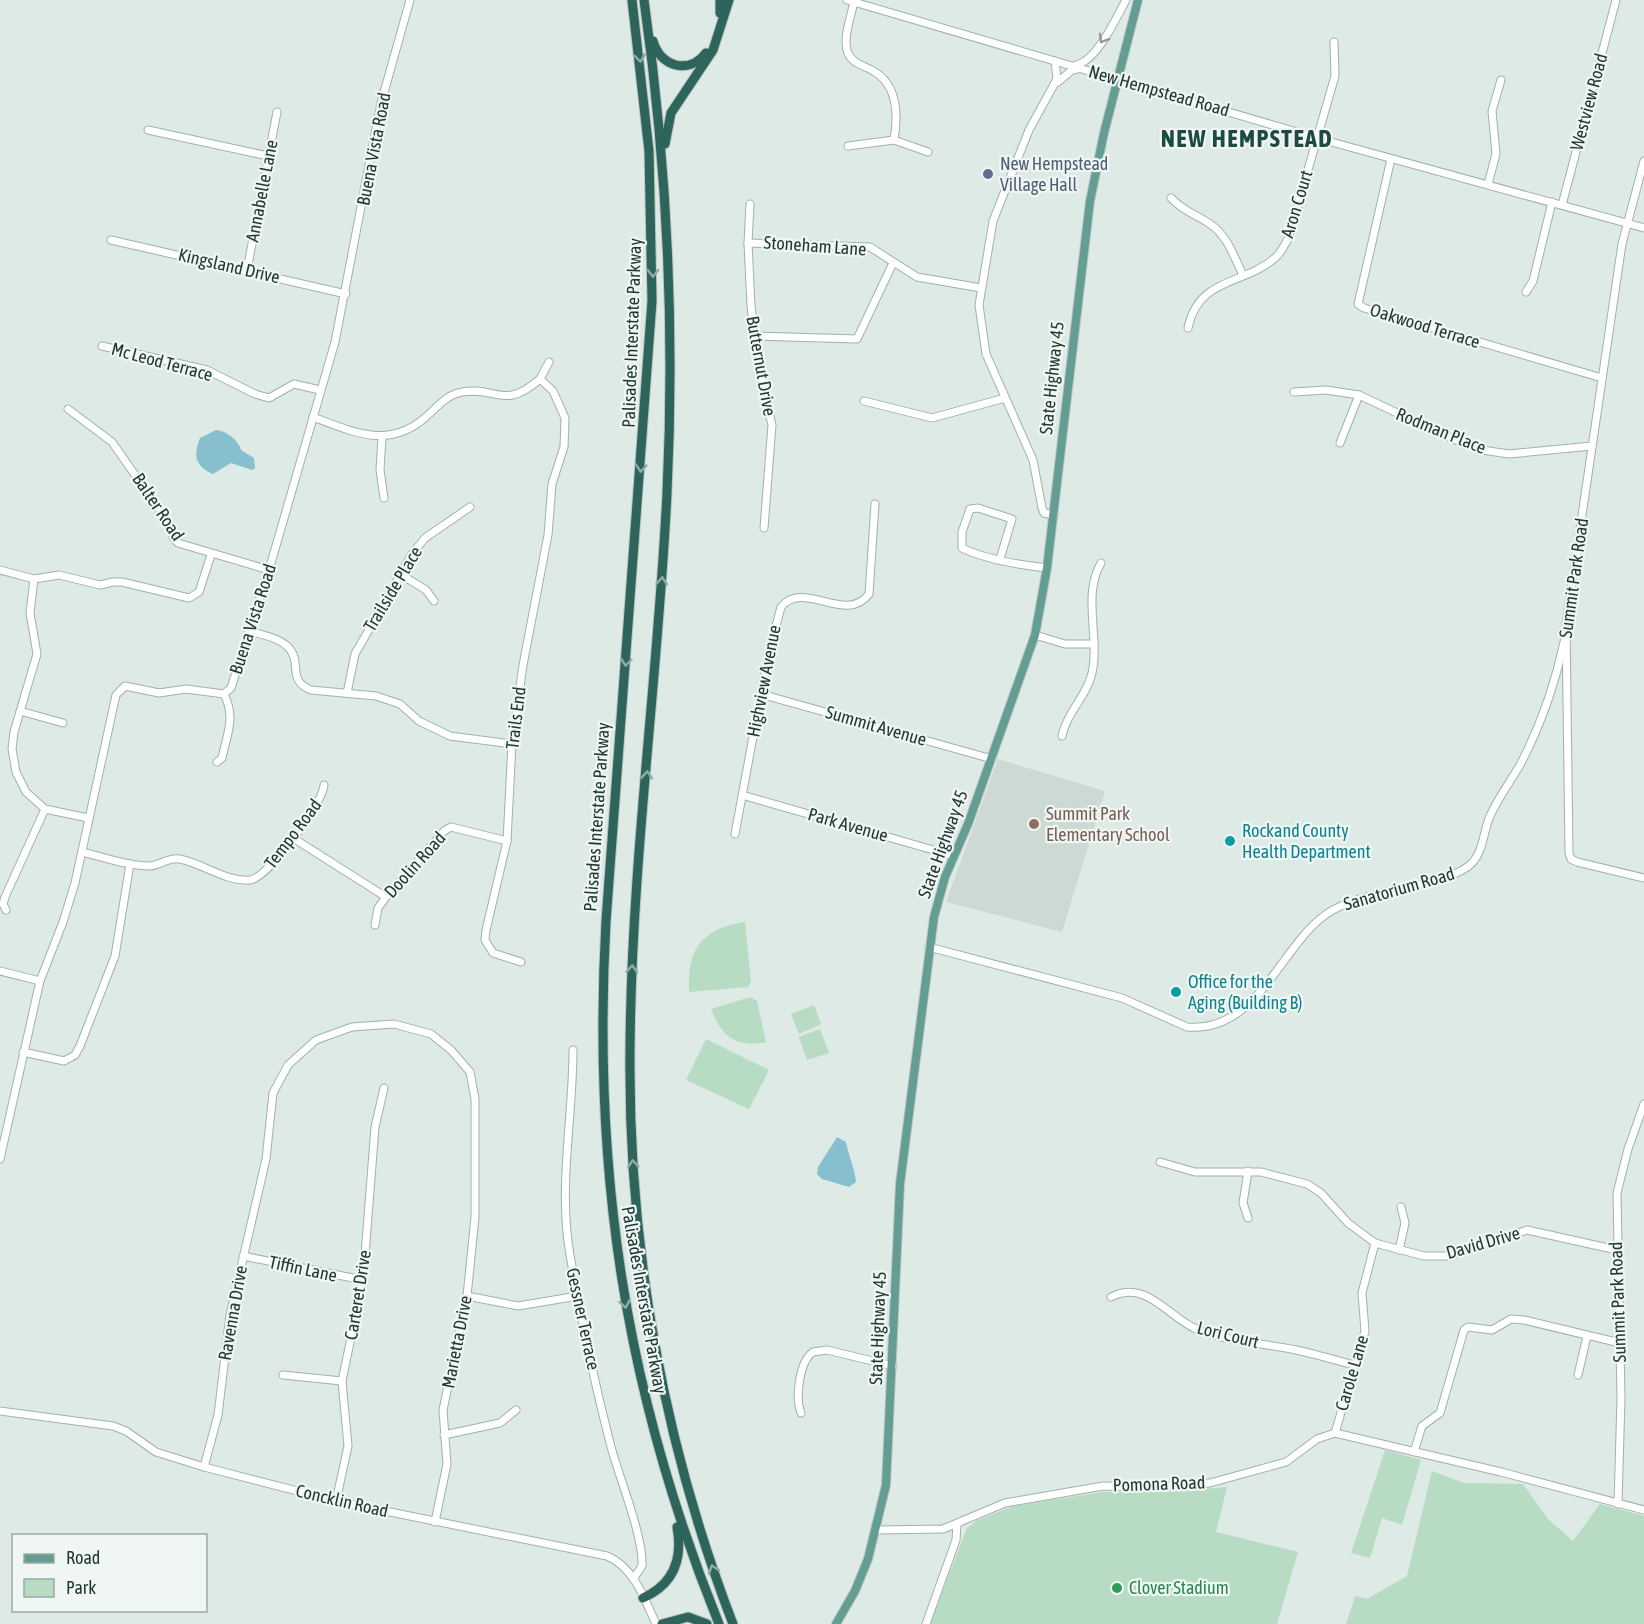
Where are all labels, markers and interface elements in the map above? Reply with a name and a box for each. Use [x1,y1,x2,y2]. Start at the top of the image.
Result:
one-way arrow [1099,33,1110,43]
street label: Westview Road [1566,51,1612,153]
one-way arrow [633,53,646,63]
street label: New Hempstead Road [1086,60,1232,121]
street label: Buena Vista Road [352,91,395,207]
district label: NEW HEMPSTEAD [1161,125,1333,152]
street label: Annabelle Lane [241,138,282,244]
place label: New Hempstead Village Hall [1000,153,1108,195]
marker: New Hempstead Village Hall [981,167,995,181]
street label: Aron Court [1276,168,1317,240]
street label: Stoneham Lane [763,231,867,260]
street label: Palisades Interstate Parkway [618,238,645,428]
street label: Kingsland Drive [176,244,282,287]
one-way arrow [646,269,659,278]
street label: Oakwood Terrace [1368,299,1483,352]
street label: Butternut Drive [742,314,781,417]
street label: State Highway 45 [1035,320,1068,436]
street label: Mc Leod Terrace [109,338,215,385]
street label: Rodman Place [1393,403,1489,458]
one-way arrow [635,464,648,473]
street label: Balter Road [128,469,189,545]
street label: Summit Park Road [1555,517,1592,639]
street label: Trailside Place [359,542,426,635]
street label: Buena Vista Road [225,561,280,677]
one-way arrow [655,576,668,585]
street label: Highview Avenue [742,623,785,739]
one-way arrow [620,658,633,667]
street label: Trails End [501,685,530,750]
street label: Summit Avenue [823,701,929,750]
street label: Palisades Interstate Parkway [579,722,614,912]
one-way arrow [640,770,653,779]
street label: State Highway 45 [913,787,972,901]
street label: Tempo Road [260,795,326,873]
street label: Park Avenue [806,803,891,846]
place label: Summit Park Elementary School [1046,803,1170,845]
marker: Summit Park Elementary School [1027,817,1041,831]
place label: Rockand County Health Department [1242,820,1371,862]
street label: Doolin Road [380,827,450,902]
marker: Rockand County Health Department [1223,834,1237,848]
street label: Sanatorium Road [1341,863,1457,914]
one-way arrow [626,965,639,974]
place label: Office for the Aging (Building B) [1188,971,1302,1013]
marker: Office for the Aging (Building B) [1169,985,1183,999]
one-way arrow [627,1160,640,1169]
street label: Palisades Interstate Parkway [618,1205,671,1395]
street label: David Drive [1443,1222,1522,1263]
street label: Summit Park Road [1605,1241,1630,1363]
street label: Carteret Drive [340,1248,375,1341]
street label: Tiffin Lane [267,1251,339,1286]
street label: Ravenna Drive [214,1264,251,1362]
street label: Gessner Terrace [562,1266,605,1372]
street label: State Highway 45 [865,1271,890,1385]
street label: Marietta Drive [437,1294,476,1390]
one-way arrow [618,1299,630,1309]
street label: Lori Court [1195,1317,1261,1352]
street label: Carole Lane [1331,1333,1372,1413]
street label: Pomona Road [1112,1471,1206,1496]
street label: Concklin Road [294,1480,390,1521]
legend [12,1534,207,1612]
text: Road [66,1547,100,1568]
one-way arrow [707,1564,720,1575]
text: Park [66,1577,96,1598]
place label: Clover Stadium [1129,1577,1229,1598]
marker: Clover Stadium [1110,1581,1124,1595]

